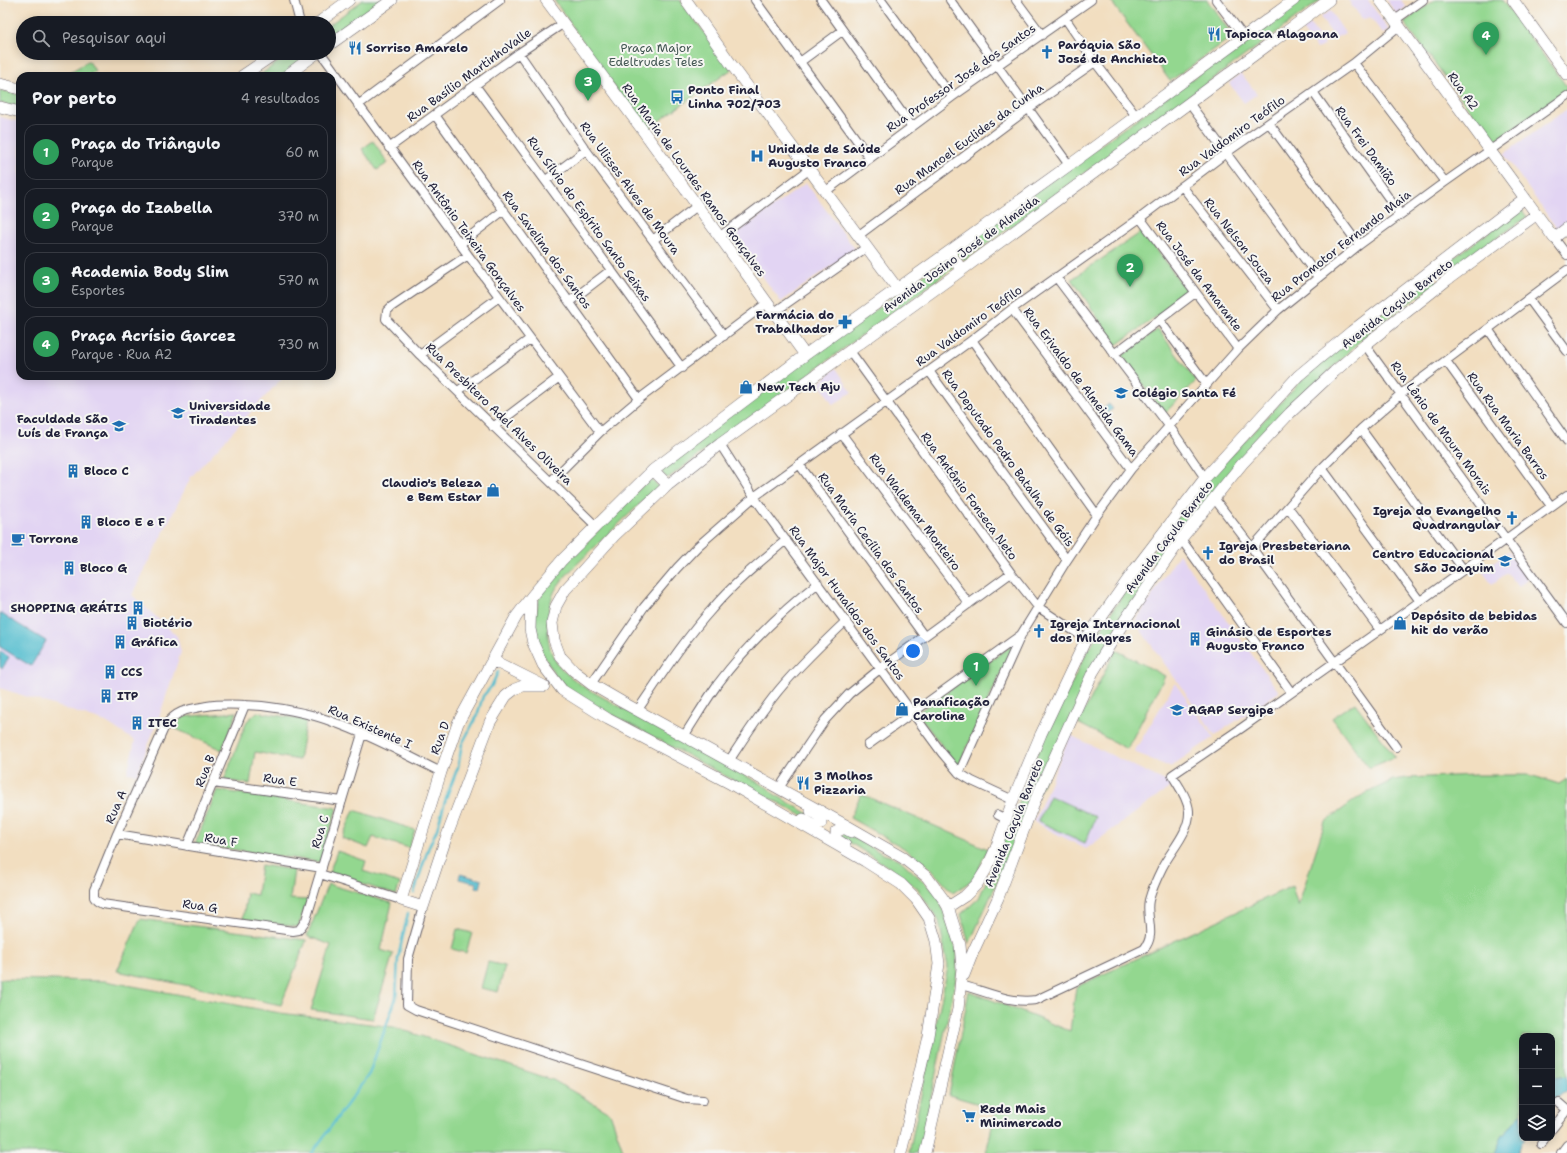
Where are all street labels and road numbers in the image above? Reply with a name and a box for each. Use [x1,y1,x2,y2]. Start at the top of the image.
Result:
street label: Rua Professor José dos Santos [883,20,1039,136]
street label: Rua Basílio MartinhoValle [404,24,534,125]
street label: Rua A2 [1444,69,1482,113]
street label: Rua Manoel Euclides da Cunha [891,79,1047,198]
street label: Rua Maria de Lourdes Ramos Gonçalves [618,80,770,280]
street label: Rua Valdomiro Teófilo [1176,92,1288,180]
street label: Rua Frei Damião [1332,103,1400,189]
street label: Rua Ulisses Alves de Moura [576,118,684,258]
street label: Rua Sílvio do Espírito Santo Seixas [524,133,654,305]
street label: Rua Antônio Teixeira Gonçalves [409,157,529,315]
street label: Rua Promotor Fernando Maia [1268,186,1415,306]
street label: Rua Savelina dos Santos [499,188,595,312]
street label: Avenida Josino José de Almeida [880,191,1043,316]
street label: Rua Nelson Souza [1200,195,1278,288]
street label: Rua José da Amarante [1152,218,1246,334]
street label: Avenida Caçula Barreto [1338,256,1456,352]
street label: Rua Valdomiro Teófilo [913,282,1025,370]
street label: Rua Erivaldo de Almeida Gama [1020,304,1143,460]
street label: Rua Presbitero Adel Alves Oliveira [422,339,576,489]
street label: Rua Lênio de Moura Morais [1387,358,1495,498]
street label: Rua Deputado Pedro Batalha de Góis [938,366,1078,550]
street label: Rua Rua Maria Barros [1464,369,1552,483]
street label: Rua Antônio Fonseca Neto [917,429,1021,563]
street label: Rua Waldemar Monteiro [866,450,964,574]
street label: Rua Maria Cecília dos Santos [815,469,928,617]
street label: Avenida Caçula Barreto [1121,478,1217,596]
street label: Rua Major Hunaldos dos Santos [785,522,909,684]
street label: Rua Existente I [326,701,415,753]
street label: Rua D [427,719,453,757]
street label: Rua B [191,752,219,790]
street label: Avenida Caçula Barreto [981,757,1047,889]
street label: Rua E [262,770,298,790]
street label: Rua A [102,787,131,826]
street label: Rua C [307,814,333,850]
street label: Rua F [203,830,239,851]
street label: Rua G [181,896,219,916]

